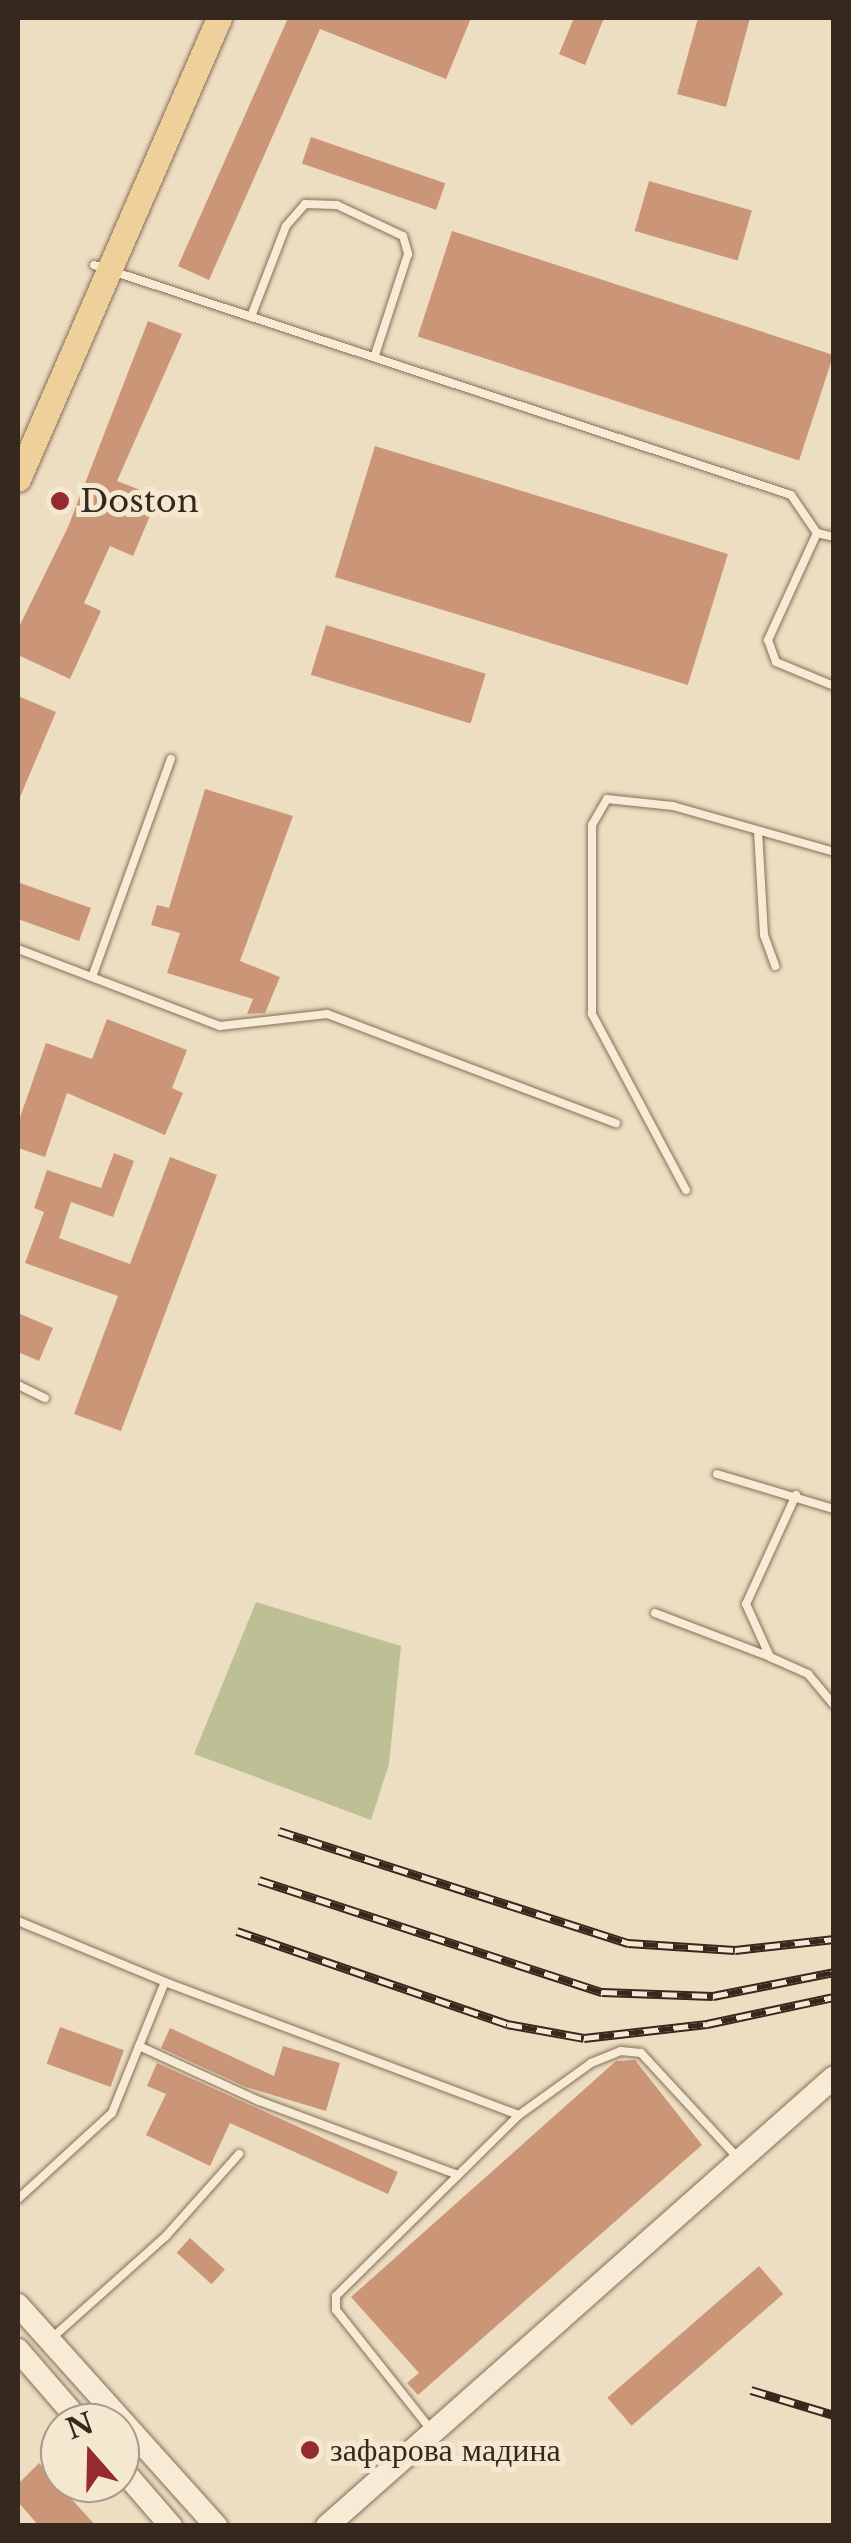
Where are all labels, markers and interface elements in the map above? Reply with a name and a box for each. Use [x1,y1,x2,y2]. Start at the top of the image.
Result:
place label: Doston [80,482,199,520]
marker: Doston [49,490,71,512]
north arrow [40,2403,140,2503]
text: N [62,2405,99,2447]
place label: зафарова мадина [330,2431,561,2469]
marker: зафарова мадина [299,2439,321,2461]

